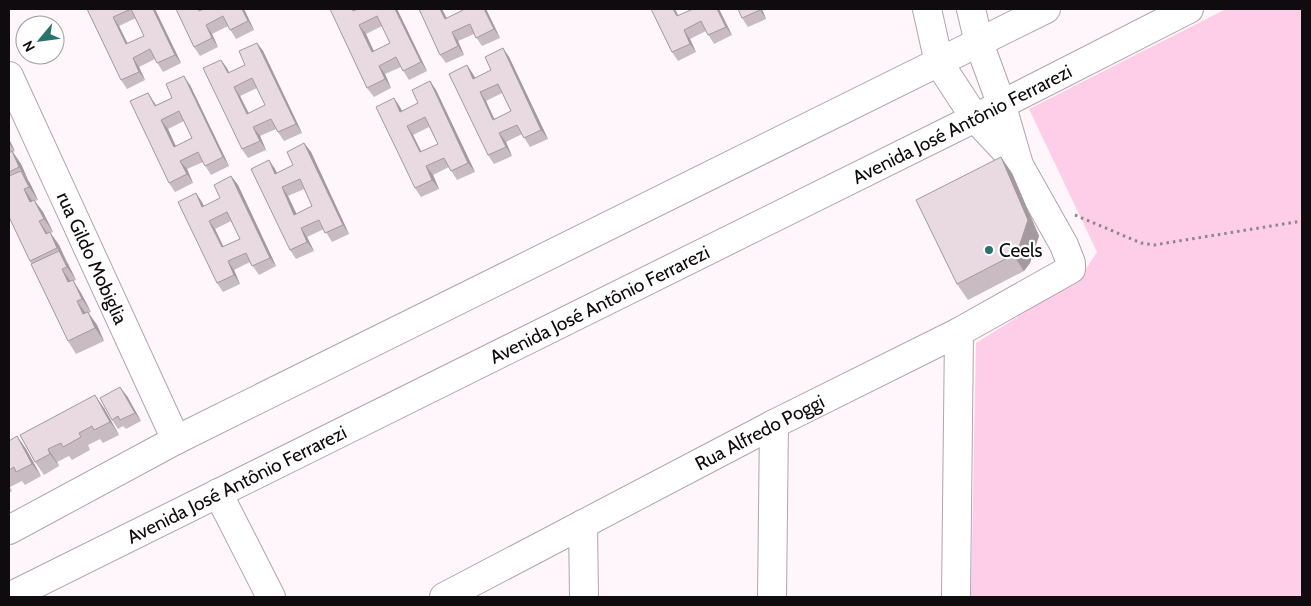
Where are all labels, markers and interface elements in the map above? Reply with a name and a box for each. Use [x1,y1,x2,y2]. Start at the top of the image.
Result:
north arrow [15,15,65,65]
text: N [18,38,39,55]
street label: Avenida José Antônio Ferrarezi [849,60,1076,189]
street label: rua Gildo Mobiglia [52,188,132,328]
place label: Ceels [999,239,1042,262]
street label: Avenida José Antônio Ferrarezi [486,241,713,369]
marker: Ceels [983,244,995,256]
street label: Rua Alfredo Poggi [691,390,828,475]
street label: Avenida José Antônio Ferrarezi [123,421,350,549]

